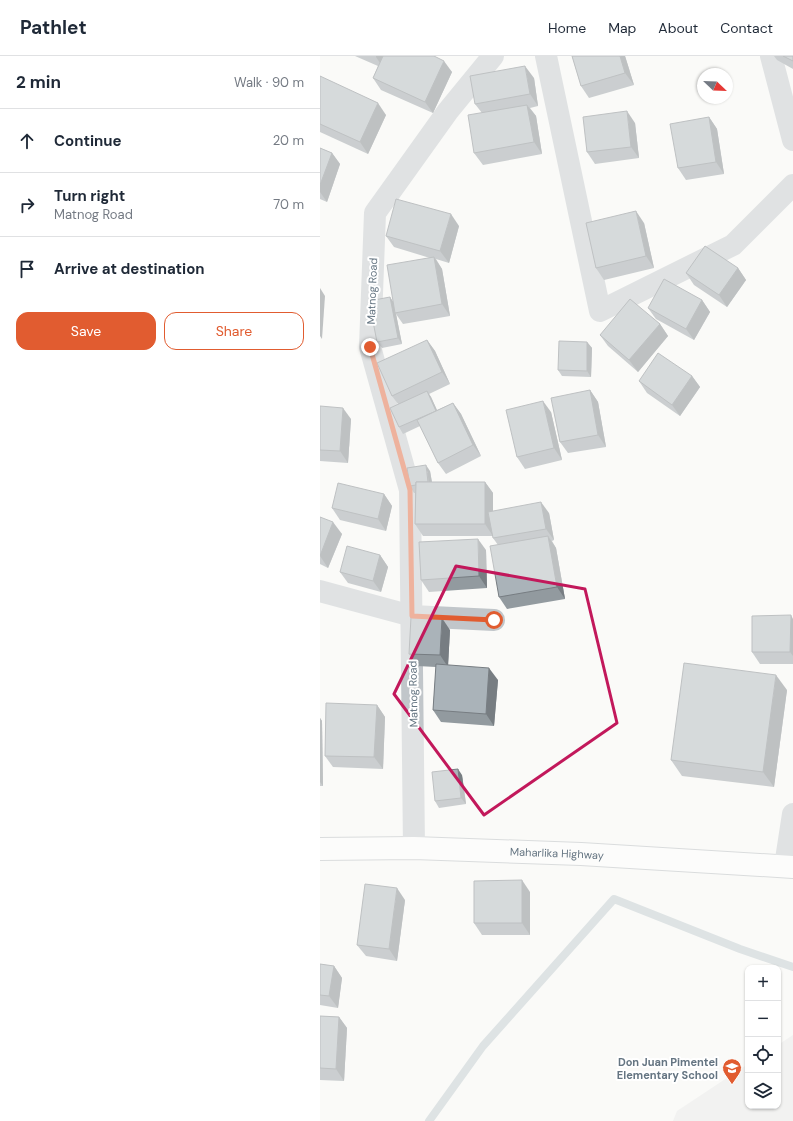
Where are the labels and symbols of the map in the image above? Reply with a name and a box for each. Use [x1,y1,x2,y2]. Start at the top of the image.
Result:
north arrow [697,68,733,104]
street label: Matnog Road [364,257,380,325]
route end [361,338,379,356]
route start [485,611,503,629]
street label: Matnog Road [405,660,421,727]
street label: Maharlika Highway [510,844,604,862]
place label: Don Juan Pimentel Elementary School [617,1055,718,1082]
school or university icon: Don Juan Pimentel Elementary School [721,1057,743,1085]

